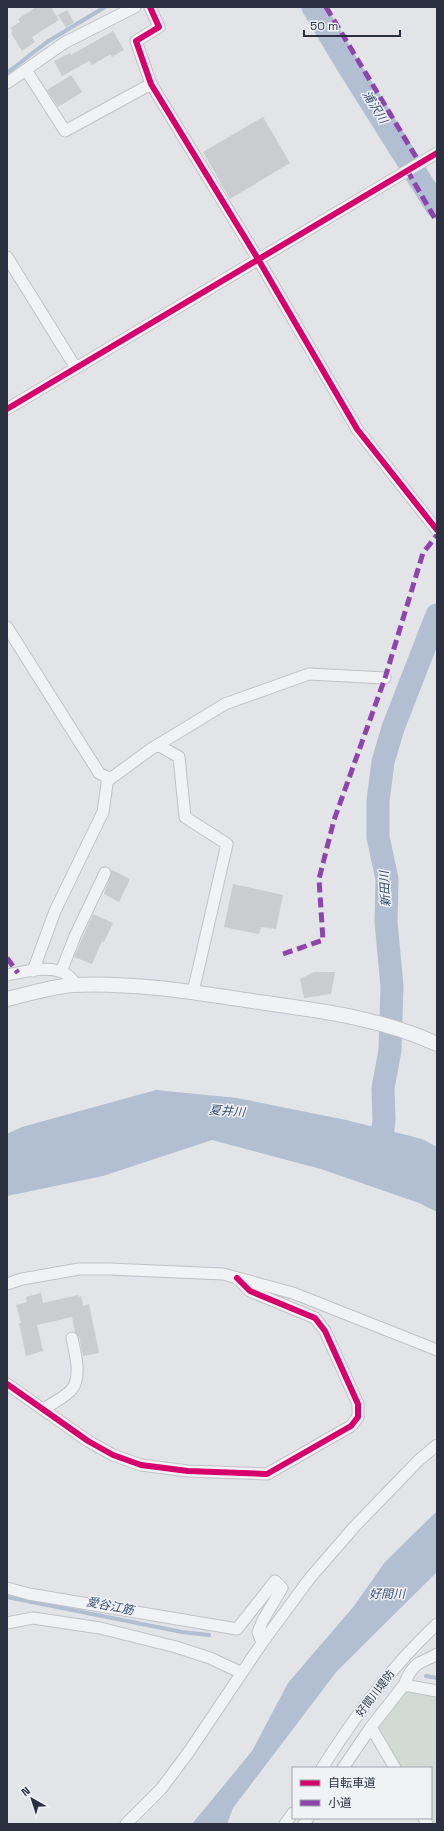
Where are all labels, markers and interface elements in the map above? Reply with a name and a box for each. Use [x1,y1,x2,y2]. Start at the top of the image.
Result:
scale bar [304,12,400,38]
text: 50 m [310,18,338,34]
water label: 浦沢川 [359,87,392,128]
water label: 新田川 [376,869,394,907]
water label: 夏井川 [208,1102,248,1120]
water label: 好間川 [369,1586,407,1602]
water label: 愛谷江筋 [85,1594,137,1619]
street label: 好間川堤防 [353,1667,397,1719]
legend [292,1767,432,1819]
text: 自転車道 [328,1775,376,1791]
north arrow [12,1779,52,1819]
text: N [18,1783,33,1799]
text: 小道 [328,1795,352,1811]

